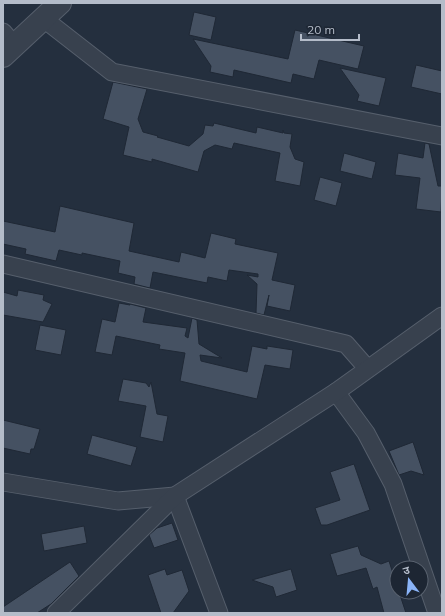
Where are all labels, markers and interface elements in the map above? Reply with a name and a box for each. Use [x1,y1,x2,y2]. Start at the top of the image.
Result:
scale bar [301,16,359,42]
text: 20 m [307,22,335,37]
north arrow [389,560,429,600]
text: उ [401,563,412,578]

